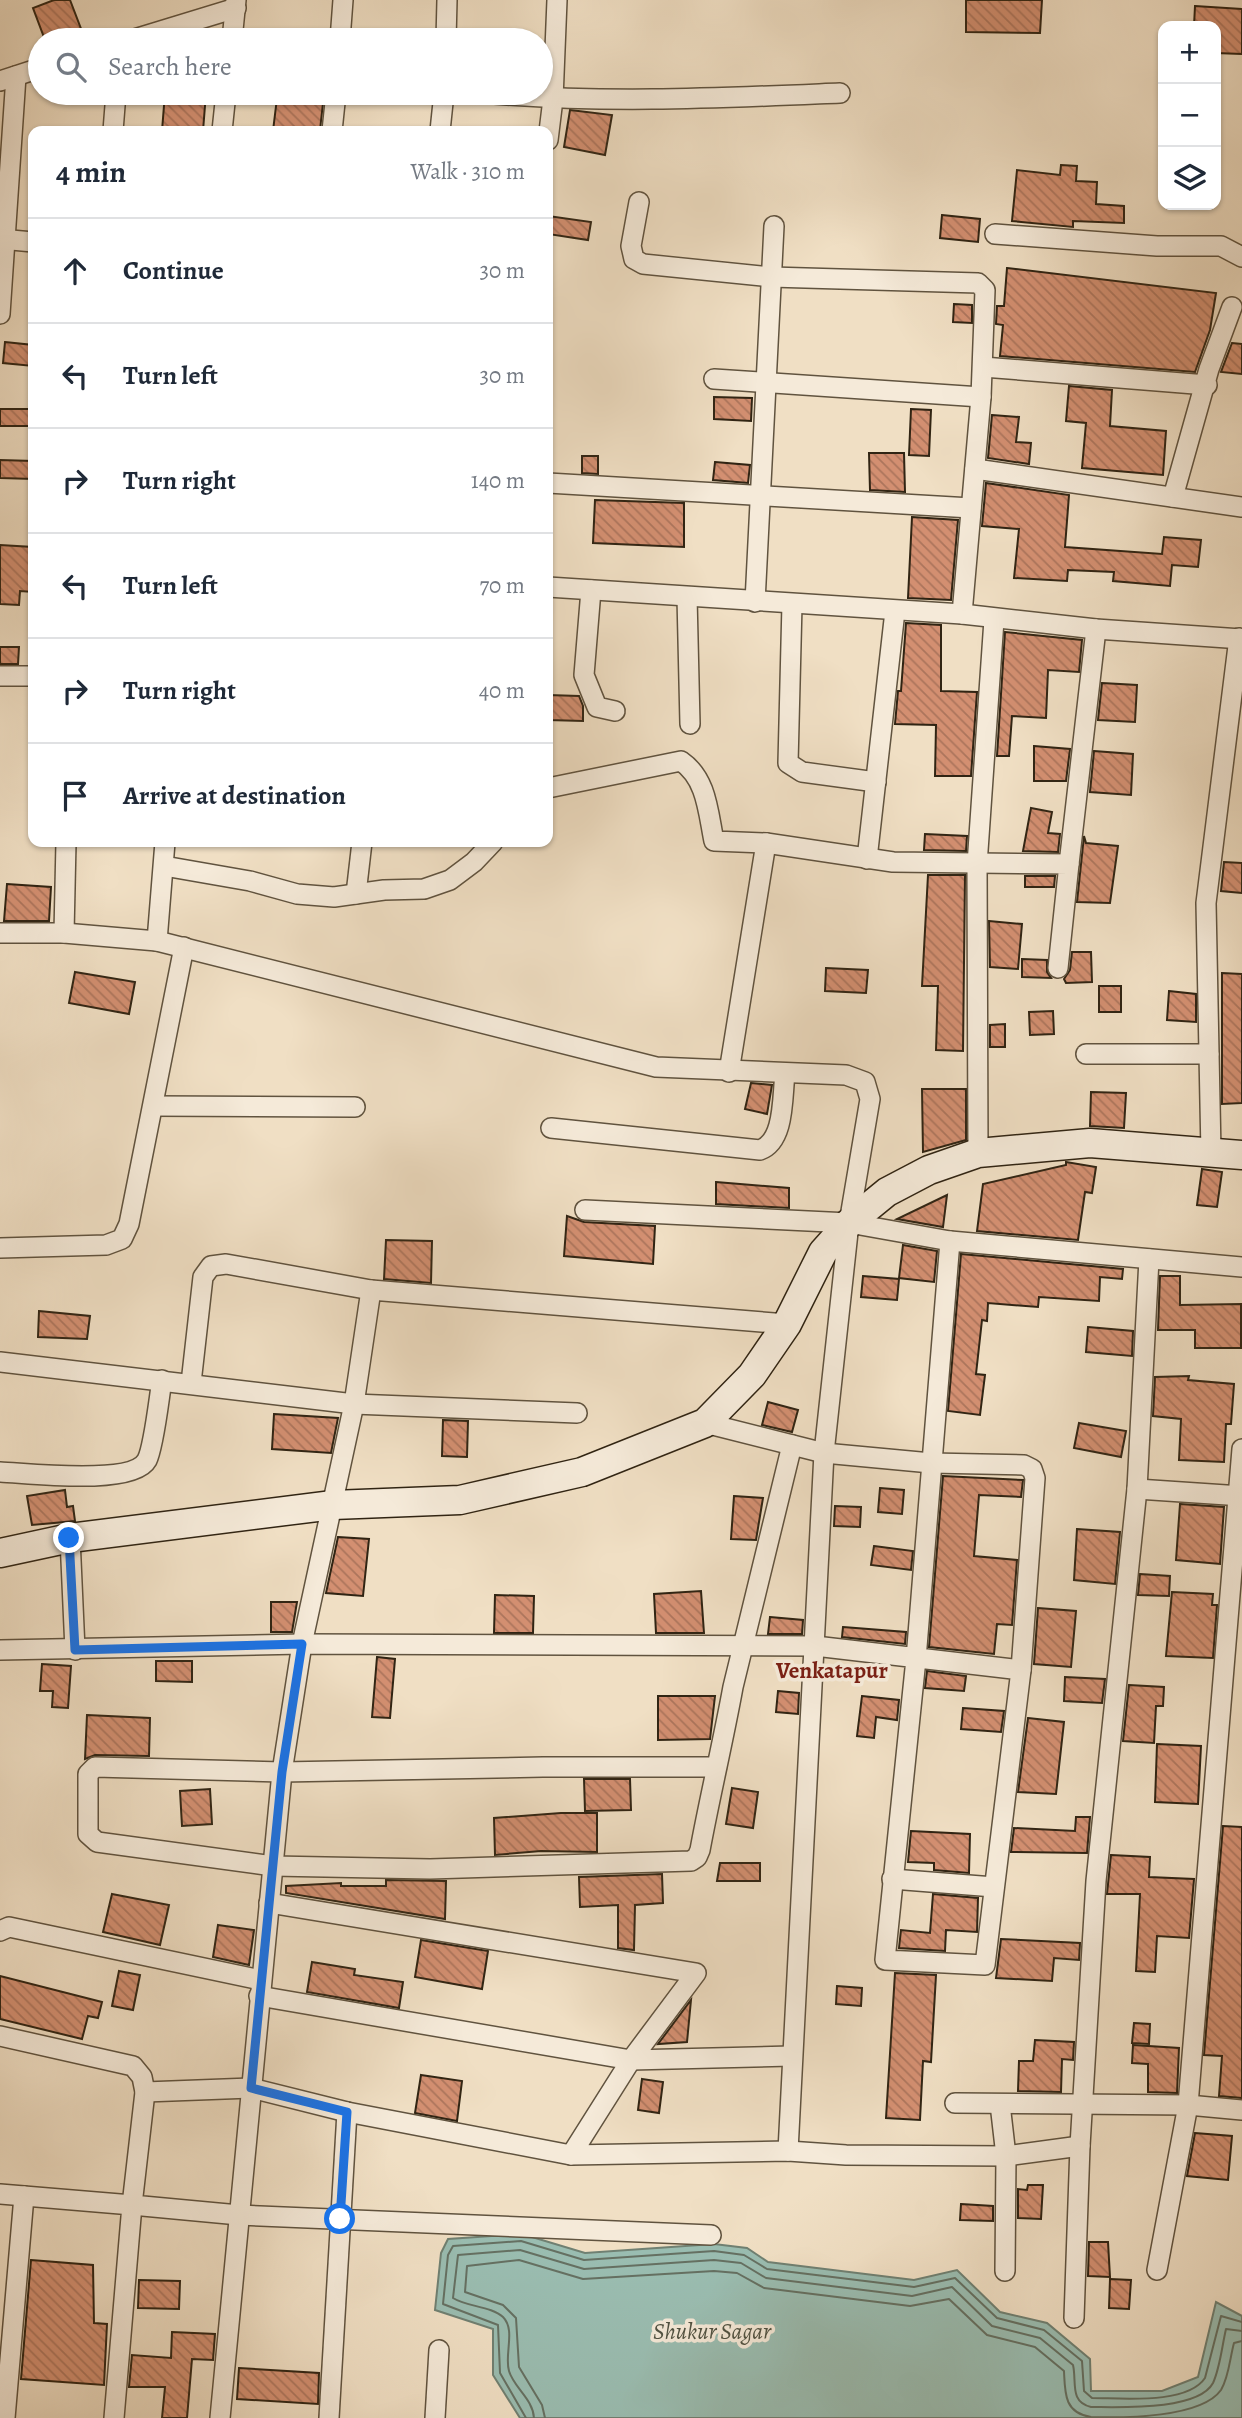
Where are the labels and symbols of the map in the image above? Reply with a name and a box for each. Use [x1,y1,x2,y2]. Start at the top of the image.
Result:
route end [53,1522,84,1553]
district label: Venkatapur [775,1655,889,1686]
route start [324,2203,355,2234]
water label: Shukur Sagar [653,2316,772,2347]

